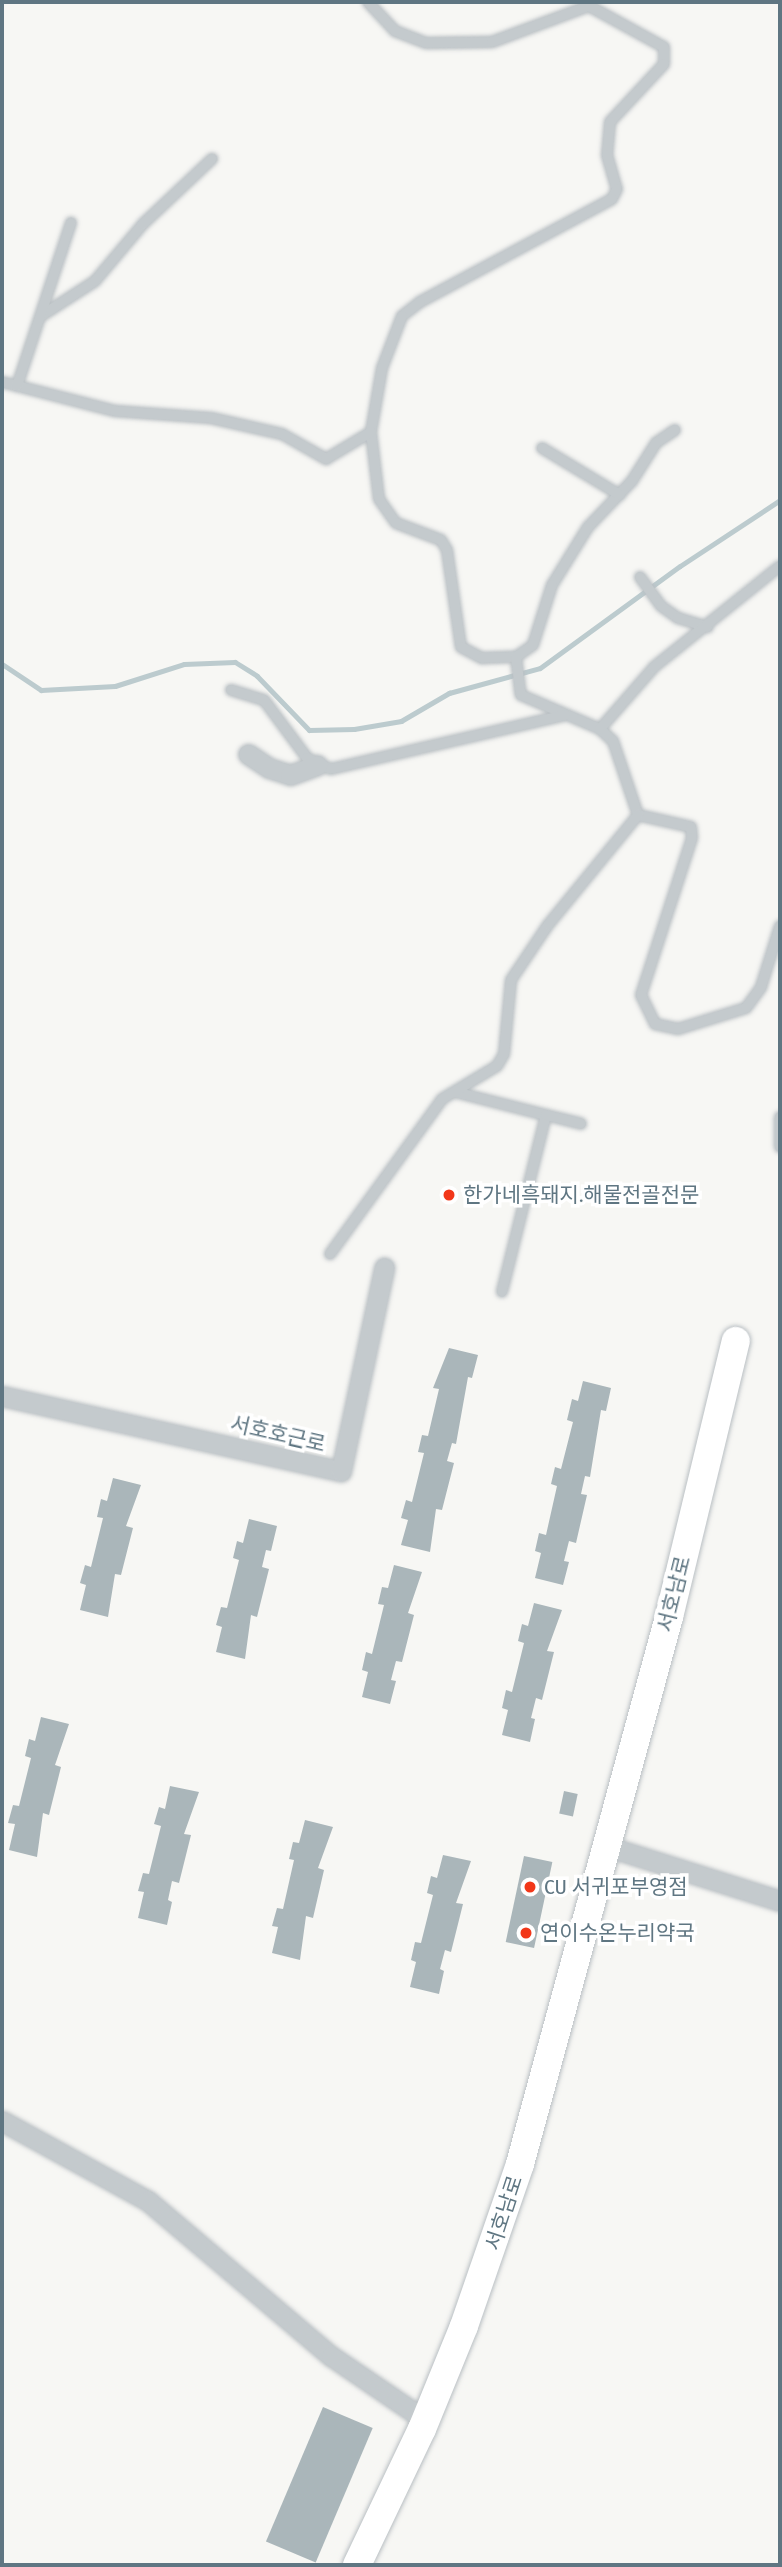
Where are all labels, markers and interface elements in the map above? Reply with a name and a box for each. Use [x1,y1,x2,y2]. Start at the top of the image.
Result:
place label: 한가네흑돼지.해물전골전문 [463,1182,699,1208]
marker: 한가네흑돼지.해물전골전문 [441,1187,457,1203]
street label: 서호호근로 [228,1411,328,1457]
street label: 서호남로 [652,1553,696,1635]
place label: CU 서귀포부영점 [544,1874,688,1900]
marker: CU 서귀포부영점 [522,1879,538,1895]
place label: 연이수온누리약국 [540,1920,695,1946]
marker: 연이수온누리약국 [518,1925,534,1941]
street label: 서호남로 [480,2172,528,2254]

